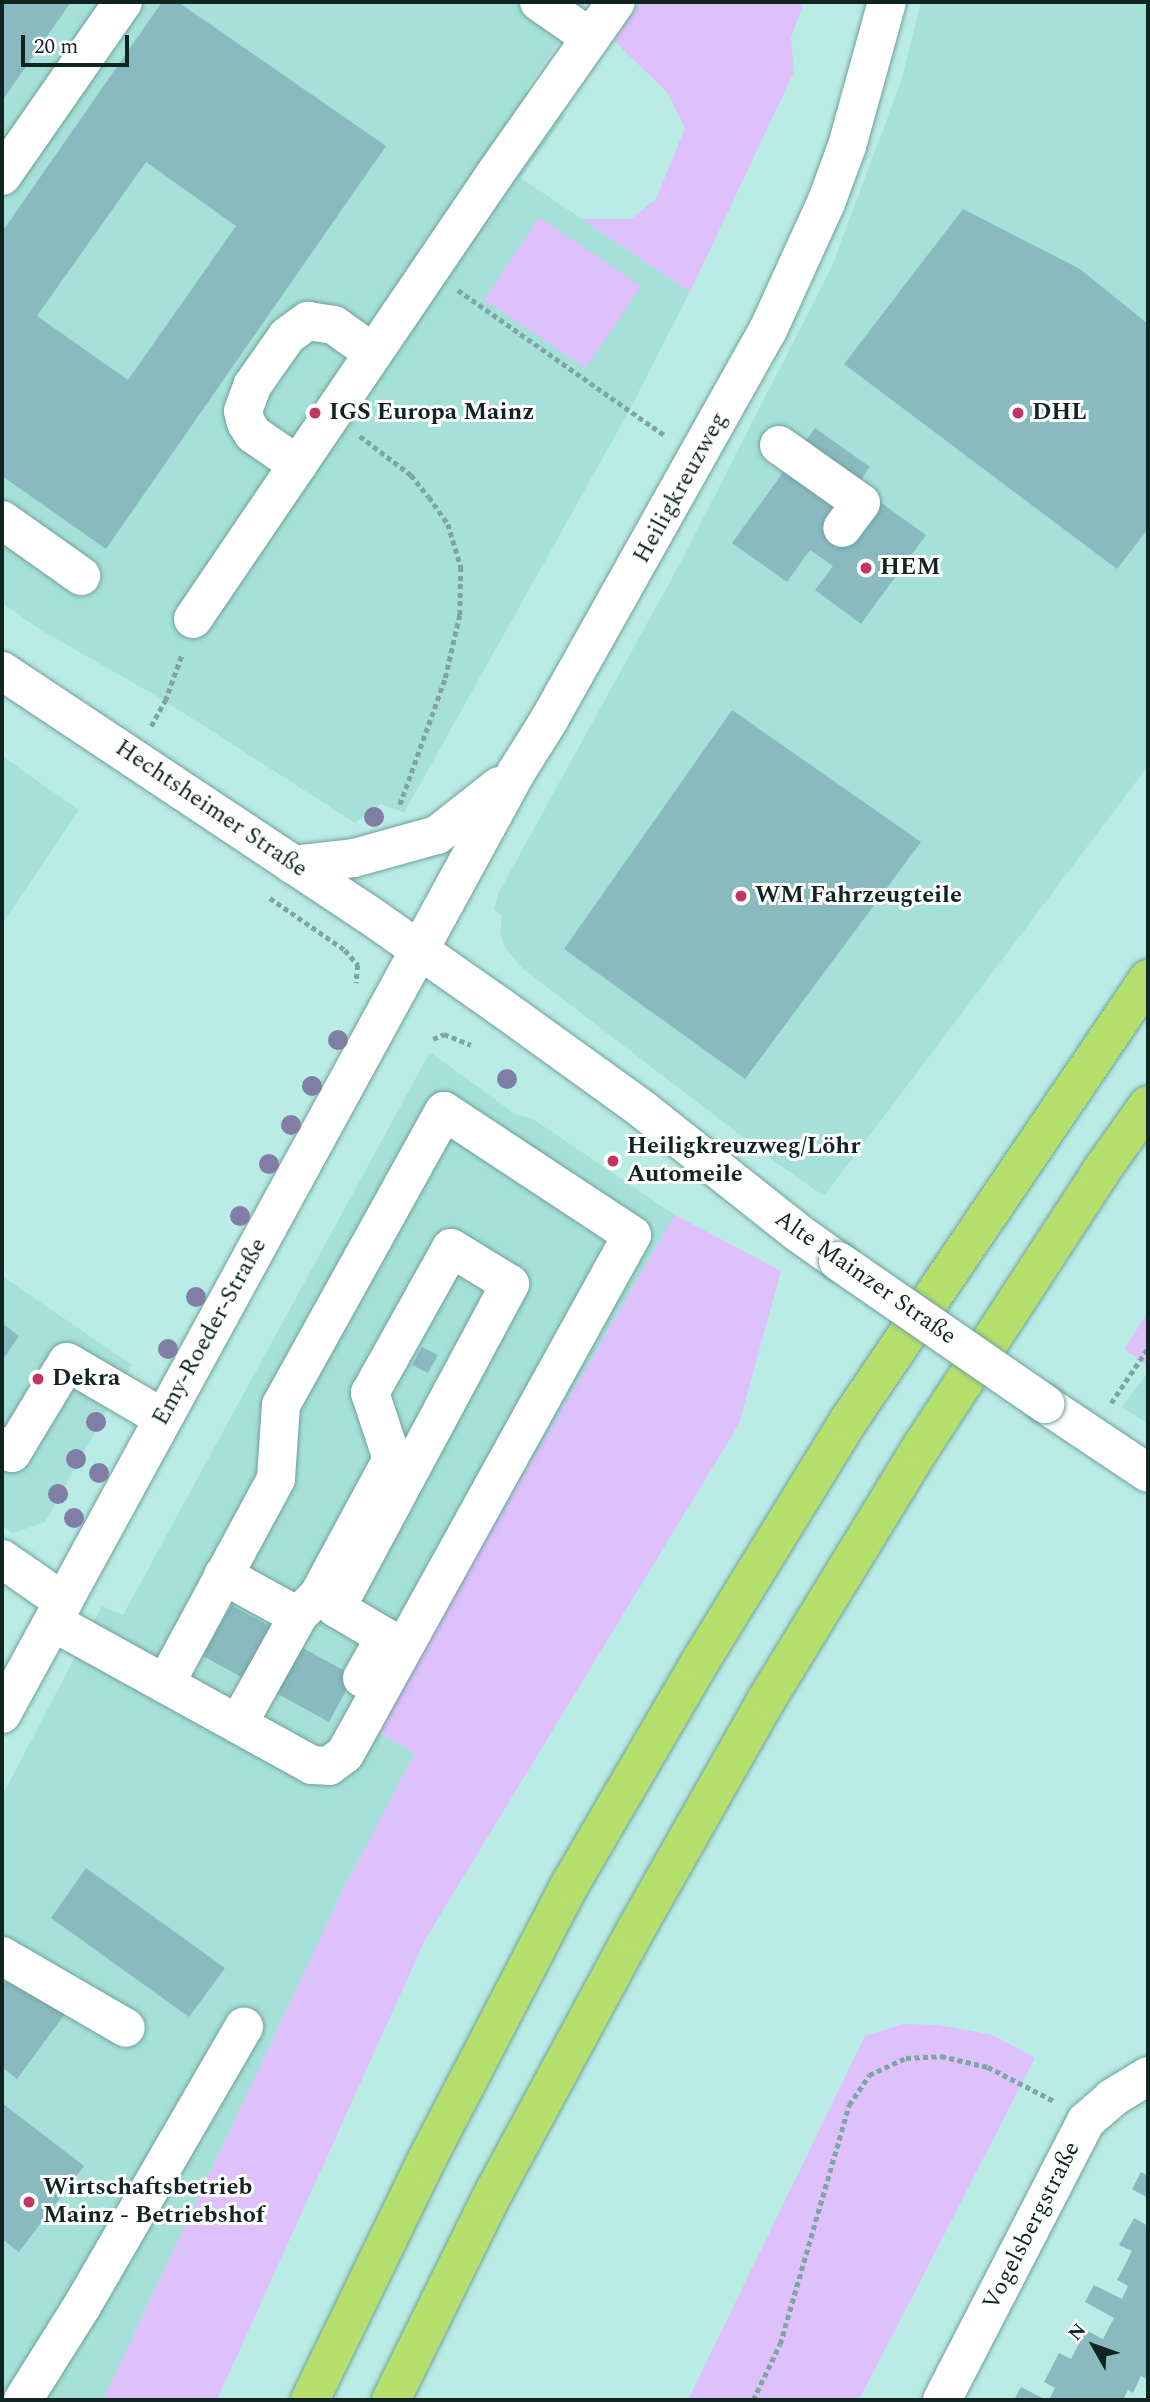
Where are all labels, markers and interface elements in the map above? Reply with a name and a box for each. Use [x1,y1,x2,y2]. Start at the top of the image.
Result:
scale bar [24,21,133,65]
text: 20 m [34,31,78,63]
place label: IGS Europa Mainz [329,399,534,427]
place label: DHL [1032,399,1087,427]
marker: IGS Europa Mainz [307,405,323,421]
marker: DHL [1010,405,1026,421]
street label: Heiligkreuzweg [628,407,734,569]
place label: HEM [880,554,940,582]
marker: HEM [858,560,874,576]
street label: Hechtsheimer Straße [109,734,313,884]
place label: WM Fahrzeugteile [755,882,962,910]
marker: WM Fahrzeugteile [733,888,749,904]
place label: Heiligkreuzweg/Löhr Automeile [627,1133,860,1189]
marker: Heiligkreuzweg/Löhr Automeile [605,1153,621,1169]
street label: Alte Mainzer Straße [769,1205,961,1351]
street label: Emy-Roeder-Straße [147,1233,273,1431]
place label: Dekra [52,1365,120,1393]
marker: Dekra [30,1371,46,1387]
street label: Vogelsbergstraße [977,2137,1087,2315]
place label: Wirtschaftsbetrieb Mainz - Betriebshof [43,2174,265,2230]
marker: Wirtschaftsbetrieb Mainz - Betriebshof [21,2194,37,2210]
north arrow [1059,2311,1129,2381]
text: N [1061,2317,1094,2347]

